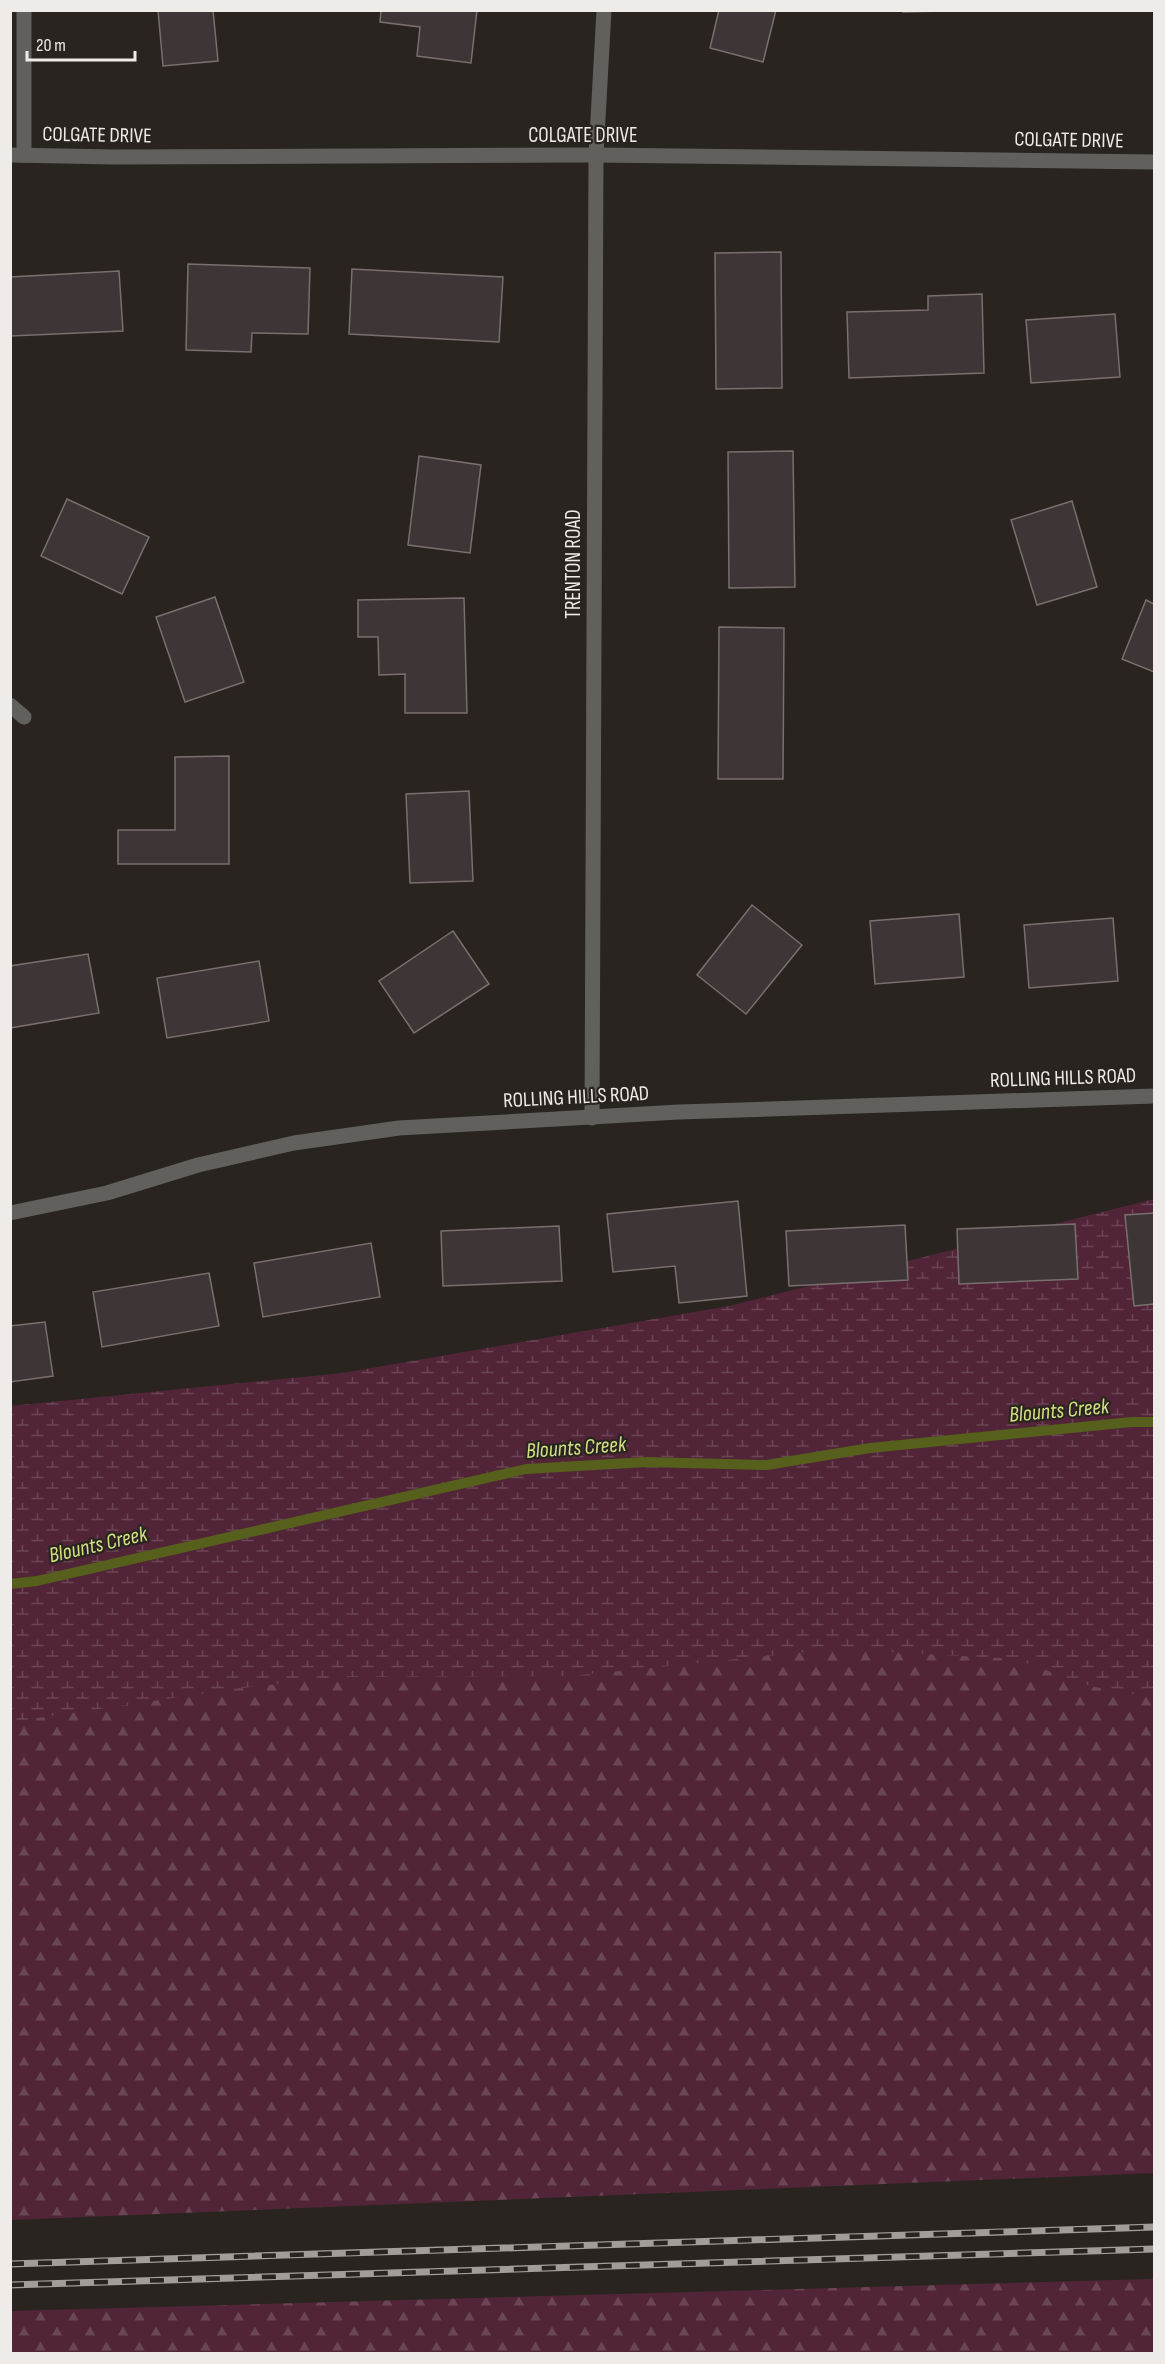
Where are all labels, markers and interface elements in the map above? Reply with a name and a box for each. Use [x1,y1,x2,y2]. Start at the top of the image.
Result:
scale bar [27,24,135,62]
text: 20 m [36,35,66,56]
street label: COLGATE DRIVE [42,122,152,148]
street label: COLGATE DRIVE [528,123,638,148]
street label: COLGATE DRIVE [1014,127,1124,153]
street label: TRENTON ROAD [561,509,586,619]
street label: ROLLING HILLS ROAD [990,1063,1136,1093]
street label: ROLLING HILLS ROAD [502,1081,650,1113]
water label: Blounts Creek [1008,1393,1111,1429]
water label: Blounts Creek [525,1431,628,1465]
water label: Blounts Creek [46,1520,151,1569]

